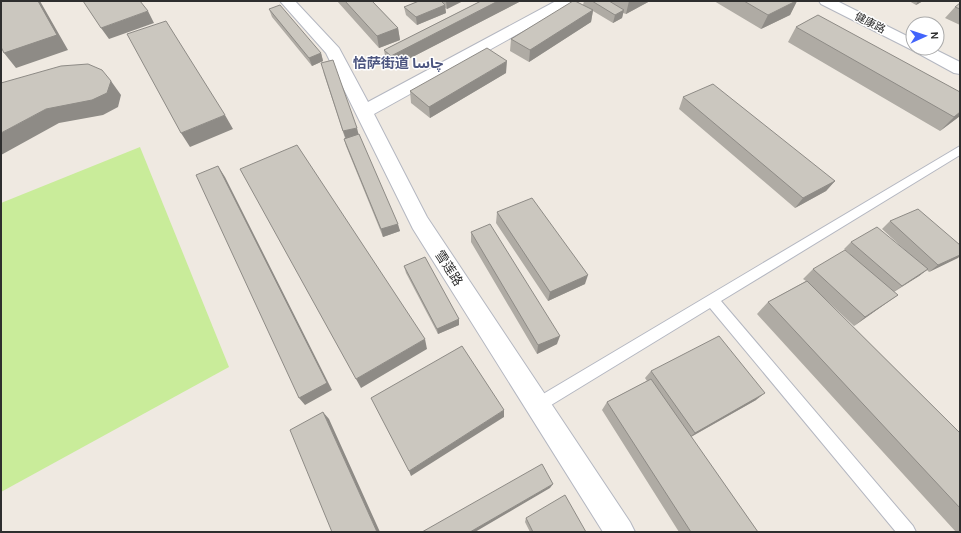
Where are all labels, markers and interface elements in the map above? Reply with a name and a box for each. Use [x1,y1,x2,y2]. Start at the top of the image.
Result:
street label: 健康路 [852,10,888,36]
north arrow [905,16,945,56]
text: N [928,31,941,40]
district label: 恰萨街道 چاسا [353,55,443,72]
street label: 雪莲路 [432,248,466,288]

